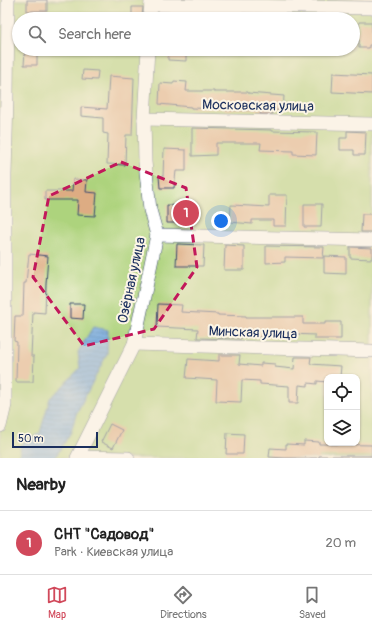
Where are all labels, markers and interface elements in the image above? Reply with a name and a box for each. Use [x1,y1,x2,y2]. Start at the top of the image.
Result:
search box [12,12,360,56]
icon: search [26,23,48,45]
text: Search here [58,25,131,44]
street label: Московская улица [202,96,314,115]
pin: 1 [173,198,199,228]
your location [211,211,231,231]
street label: Озёрная улица [114,235,149,325]
street label: Минская улица [208,322,298,343]
map controls [324,374,360,446]
button: locate [324,374,360,410]
button: layers [324,410,360,446]
scale bar [12,430,98,449]
text: 50 m [18,432,44,445]
text: Nearby [16,474,65,495]
text: СНТ "Садовод" [54,525,154,544]
text: 1 [26,535,32,551]
text: 20 m [325,535,356,551]
text: Park · Киевская улица [54,544,173,560]
tab: Map [46,584,68,621]
tab: Directions [160,584,207,621]
tab: Saved [299,584,326,621]

